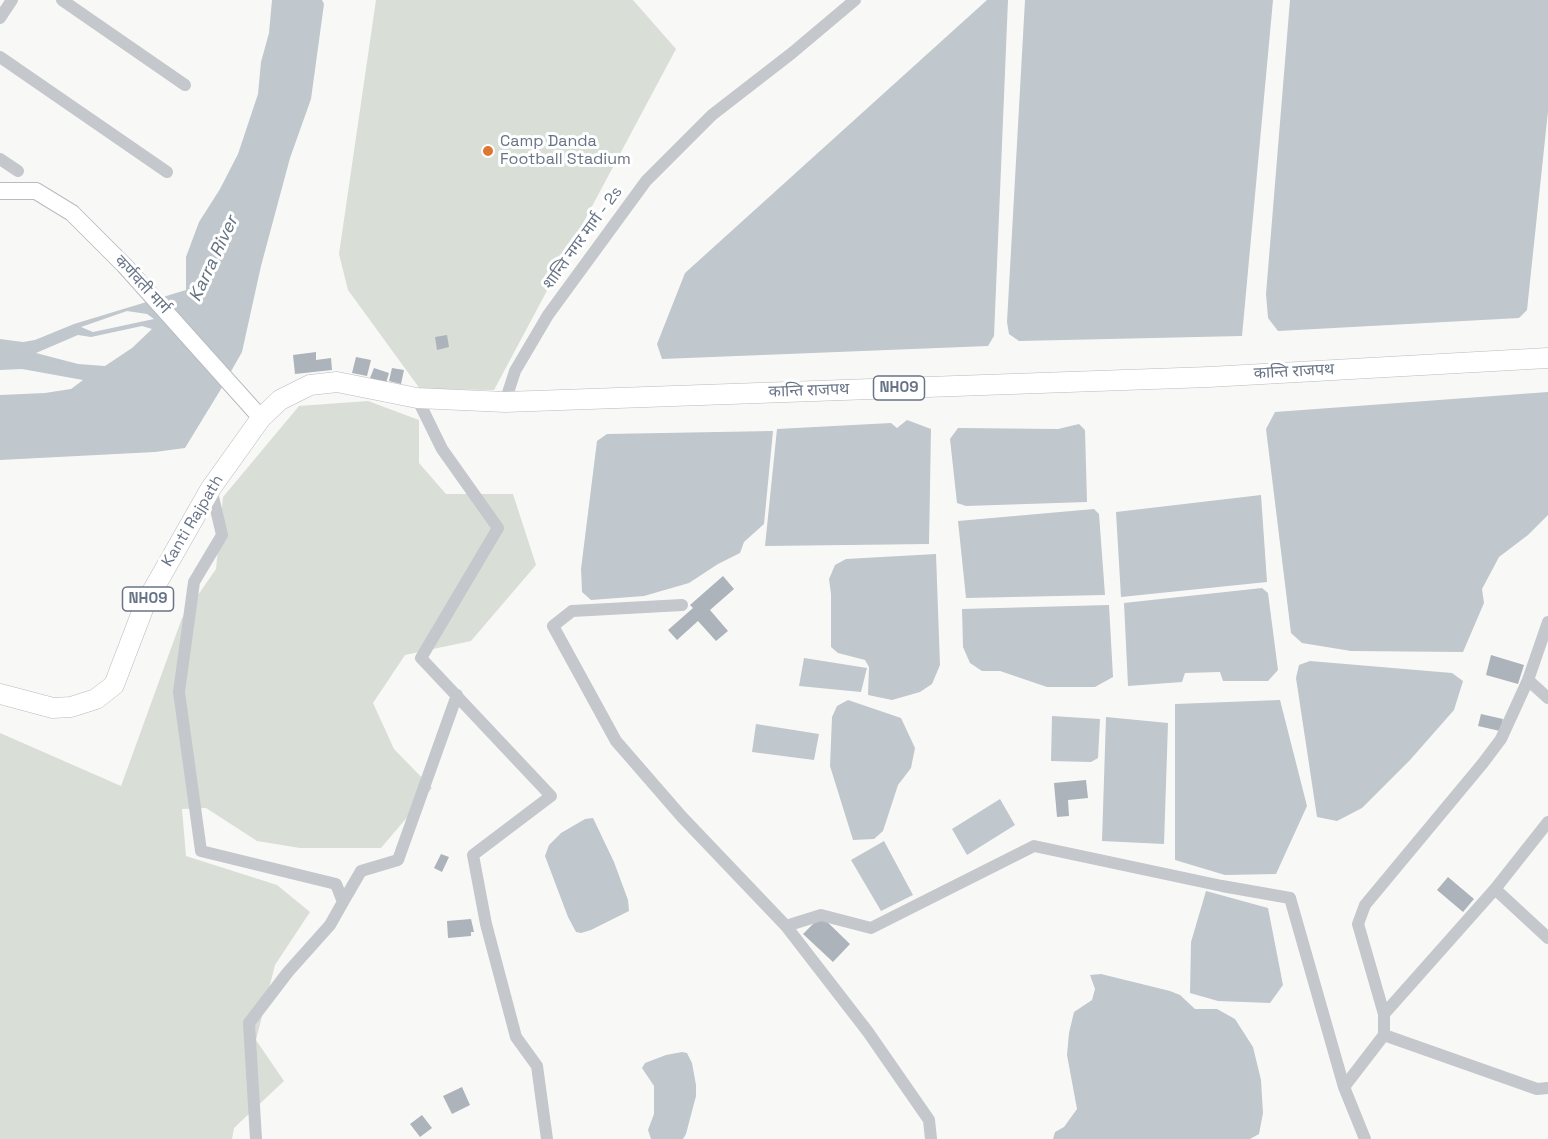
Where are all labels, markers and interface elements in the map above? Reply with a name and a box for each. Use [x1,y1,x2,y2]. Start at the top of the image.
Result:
place label: Camp Danda Football Stadium [500,132,631,170]
marker: Camp Danda Football Stadium [481,144,495,158]
street label: शान्ति नगर मार्ग - 2s [539,183,627,293]
water label: Karra River [185,213,243,305]
street label: कर्णवती मार्ग [110,252,174,318]
street label: कान्ति राजपथ [1253,360,1335,384]
road number: NH09 [874,376,924,400]
street label: कान्ति राजपथ [768,380,850,402]
street label: Kanti Rajpath [158,472,228,570]
road number: NH09 [122,587,174,611]

